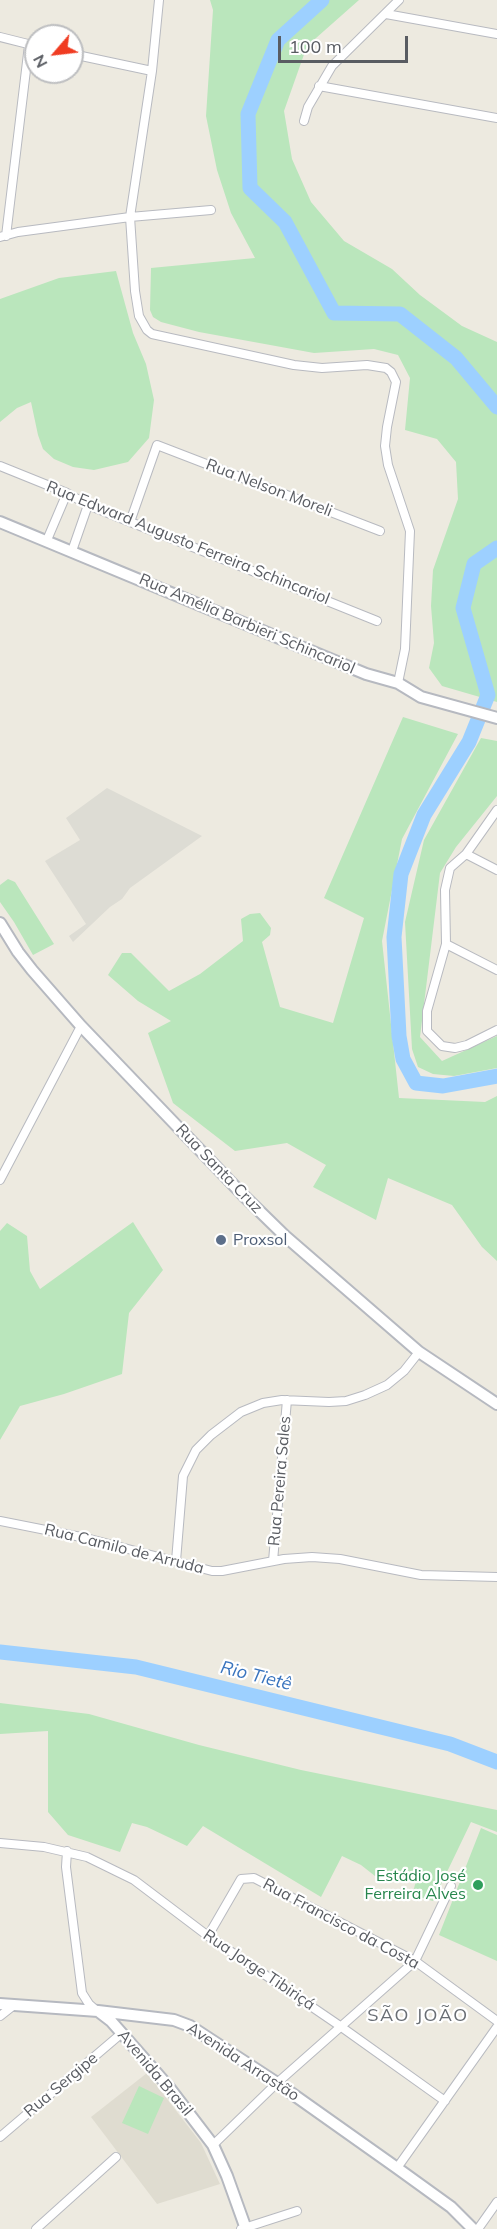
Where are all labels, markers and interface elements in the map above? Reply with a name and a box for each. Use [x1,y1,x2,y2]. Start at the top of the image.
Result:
north arrow [24,24,84,84]
scale bar [281,24,412,62]
text: 100 m [289,35,342,58]
text: N [28,51,52,72]
street label: Rua Nelson Moreli [203,455,335,521]
street label: Rua Edward Augusto Ferreira Schincariol [44,477,332,609]
street label: Rua Amélia Barbieri Schincariol [136,570,358,678]
street label: Rua Santa Cruz [172,1120,266,1218]
place label: Proxsol [233,1230,287,1250]
marker: Proxsol [214,1233,228,1247]
street label: Rua Pereira Sales [265,1415,295,1547]
street label: Rua Camilo de Arruda [42,1520,206,1578]
water label: Rio Tietê [218,1657,294,1695]
place label: Estádio José Ferreira Alves [364,1866,466,1904]
street label: Rua Francisco da Costa [260,1875,422,1973]
marker: Estádio José Ferreira Alves [471,1878,485,1892]
street label: Rua Jorge Tibiriçá [199,1925,319,2015]
district label: SÃO JOÃO [367,2005,469,2027]
street label: Avenida Arrastão [183,2019,303,2105]
street label: Avenida Brasil [113,2026,197,2120]
street label: Rua Sergipe [20,2049,102,2121]

